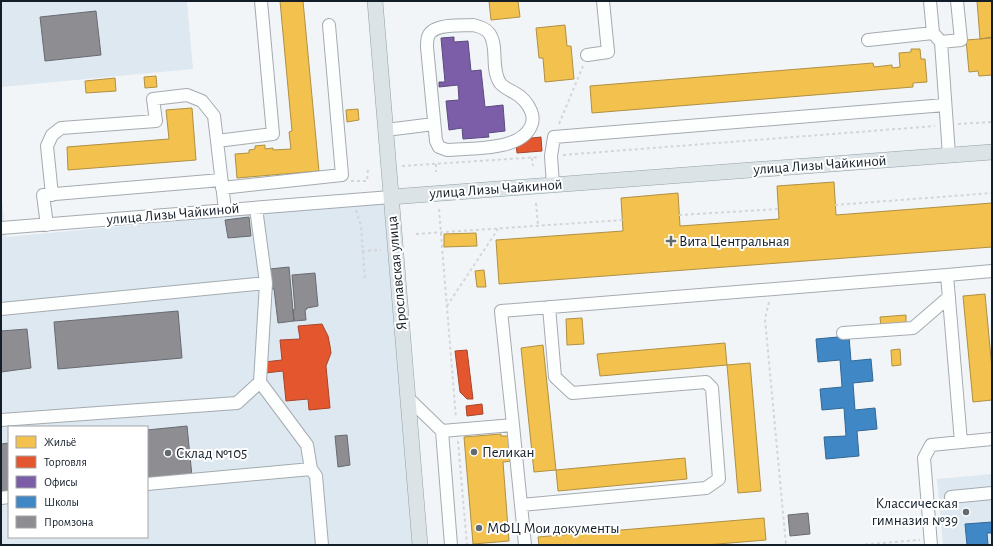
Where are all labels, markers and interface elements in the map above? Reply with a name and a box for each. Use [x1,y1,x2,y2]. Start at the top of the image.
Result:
street label: улица Лизы Чайкиной [752,153,887,177]
street label: улица Лизы Чайкиной [428,177,563,201]
street label: улица Лизы Чайкиной [105,201,240,227]
street label: Ярославская улица [385,215,409,331]
place label: Вита Центральная [679,234,790,249]
marker: Вита Центральная [666,236,676,246]
legend [8,426,148,538]
text: Жильё [44,436,76,448]
place label: Пеликан [482,445,535,460]
place label: Склад №105 [176,446,247,461]
marker: Пеликан [469,447,479,457]
marker: Склад №105 [163,448,173,458]
text: Торговля [44,456,87,468]
text: Офисы [44,476,78,488]
text: Школы [44,496,79,508]
place label: Классическая гимназия №39 [872,496,958,528]
marker: Классическая гимназия №39 [961,507,971,517]
text: Промзона [44,516,94,528]
place label: МФЦ Мои документы [487,521,620,536]
marker: МФЦ Мои документы [474,523,484,533]

